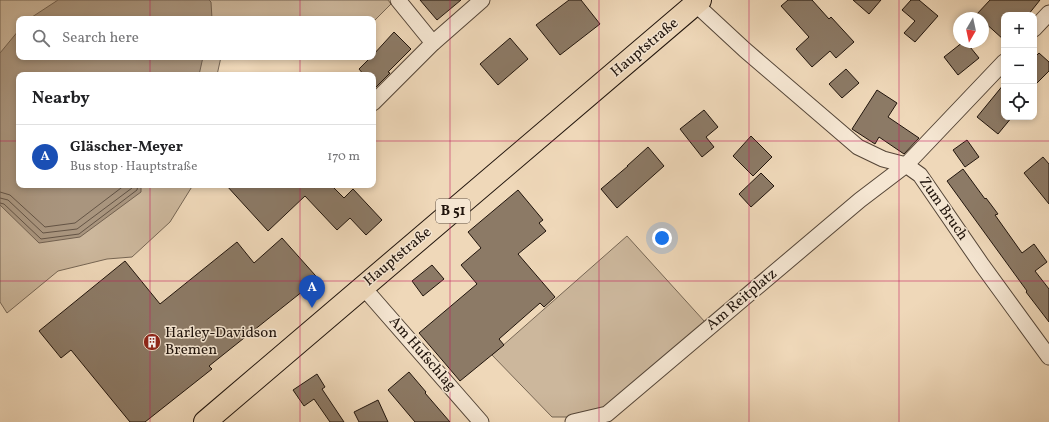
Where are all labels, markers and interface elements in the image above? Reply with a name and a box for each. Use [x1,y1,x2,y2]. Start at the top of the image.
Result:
north arrow [953,12,989,48]
map controls [1001,12,1037,120]
button: + [1001,12,1037,48]
street label: Hauptstraße [607,13,683,83]
search box [16,16,376,60]
icon: search [30,27,52,49]
text: Search here [62,28,139,49]
button: − [1001,48,1037,84]
button: locate [1001,84,1037,120]
text: Nearby [32,87,90,110]
text: Gläscher-Meyer [70,137,183,158]
text: A [40,148,50,166]
text: 170 m [327,148,360,166]
text: Bus stop · Hauptstraße [70,158,197,176]
street label: Zum Bruch [913,173,973,245]
road number: B 51 [436,199,470,223]
street label: Hauptstraße [360,222,436,292]
your location [652,228,672,248]
street label: Am Reitplatz [702,264,782,336]
pin: A [299,275,325,308]
street label: Am Hufschlag [384,312,461,396]
place label: Harley-Davidson Bremen [165,323,277,361]
building icon: Harley-Davidson Bremen [142,332,162,352]

